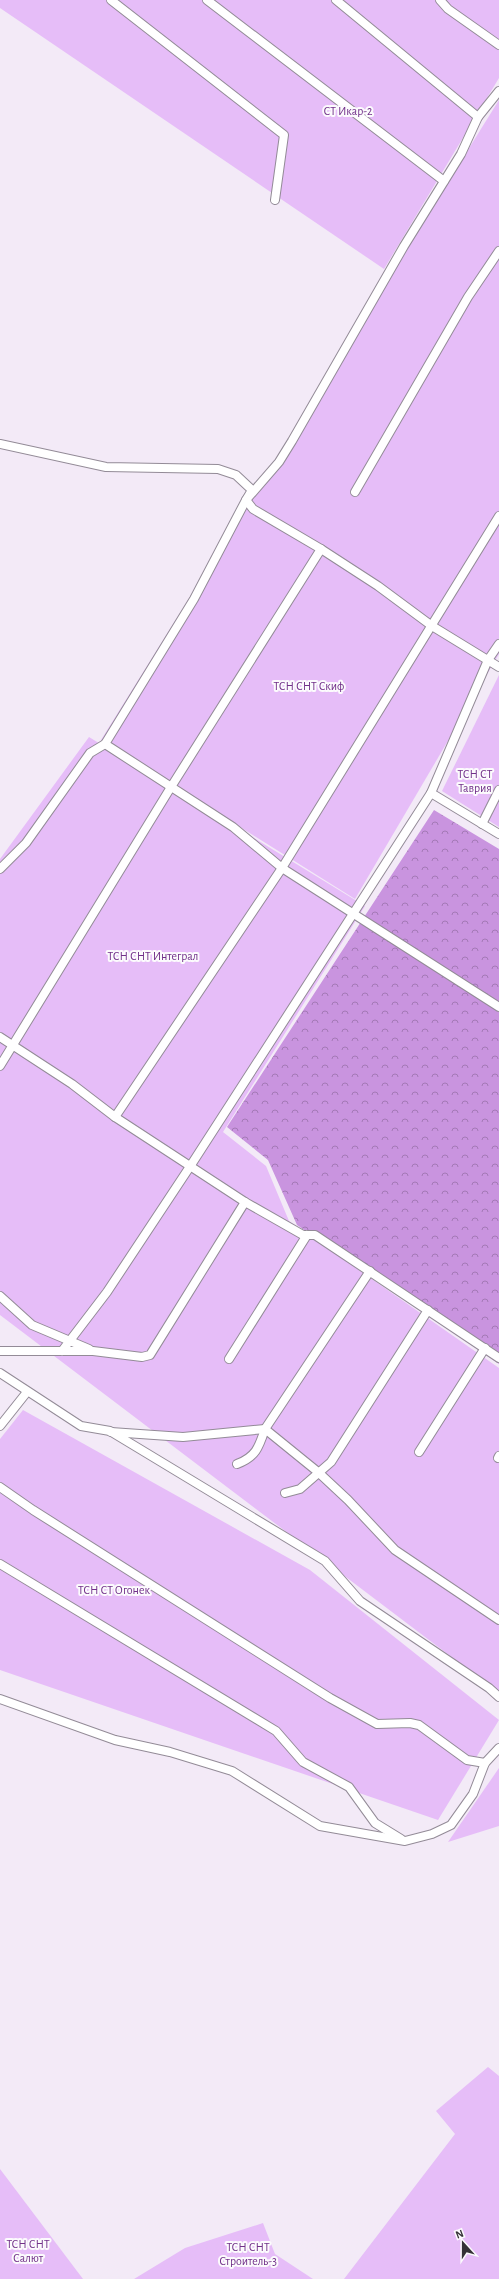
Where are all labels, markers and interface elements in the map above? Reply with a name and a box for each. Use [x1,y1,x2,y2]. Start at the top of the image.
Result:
park label: СТ Икар-2 [324,105,373,117]
park label: ТСН СНТ Скиф [274,680,344,692]
park label: ТСН СТ Таврия [458,768,493,794]
park label: ТСН СНТ Интеграл [108,950,198,962]
park label: ТСН СТ Огонек [78,1584,150,1596]
north arrow [443,2223,483,2263]
text: N [454,2228,465,2241]
park label: ТСН СНТ Салют [6,2238,50,2264]
park label: ТСН СНТ Строитель-3 [219,2241,277,2267]

